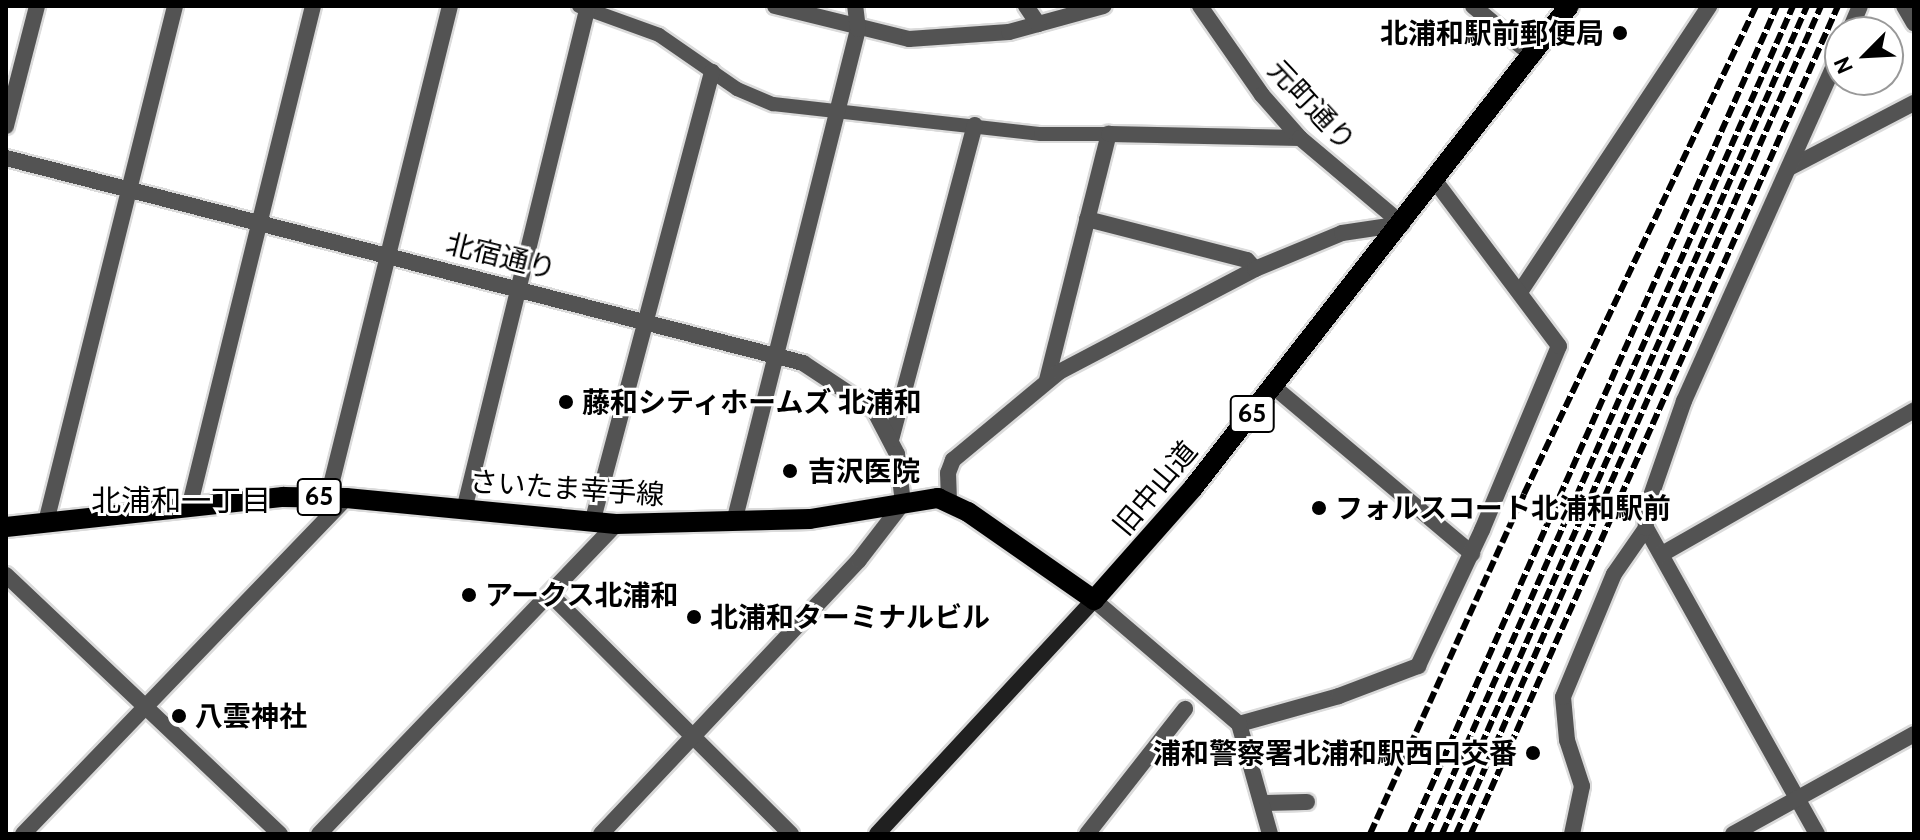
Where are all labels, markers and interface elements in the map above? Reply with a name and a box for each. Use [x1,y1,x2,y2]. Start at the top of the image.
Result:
place label: 北浦和駅前郵便局 [1380,16,1604,50]
north arrow [1824,16,1904,96]
marker: 北浦和駅前郵便局 [1611,24,1629,42]
street label: 元町通り [1262,53,1362,157]
text: N [1828,53,1859,78]
street label: 北宿通り [443,226,559,286]
place label: 藤和シティホームズ 北浦和 [582,385,924,419]
road number: 65 [1228,392,1276,436]
marker: 藤和シティホームズ 北浦和 [557,393,575,411]
street label: 旧中山道 [1106,434,1204,542]
place label: 吉沢医院 [808,454,920,488]
marker: 吉沢医院 [779,460,801,482]
street label: さいたま幸手線 [468,464,666,512]
road number: 65 [295,475,343,519]
district label: 北浦和一丁目 [91,483,271,519]
place label: フォルスコート北浦和駅前 [1335,491,1671,525]
marker: フォルスコート北浦和駅前 [1310,499,1328,517]
place label: アークス北浦和 [485,578,679,612]
marker: アークス北浦和 [460,586,478,604]
place label: 北浦和ターミナルビル [710,600,990,634]
marker: 北浦和ターミナルビル [685,608,703,626]
place label: 八雲神社 [195,699,307,733]
marker: 八雲神社 [170,707,188,725]
place label: 浦和警察署北浦和駅西口交番 [1153,736,1517,770]
marker: 浦和警察署北浦和駅西口交番 [1524,744,1542,762]

